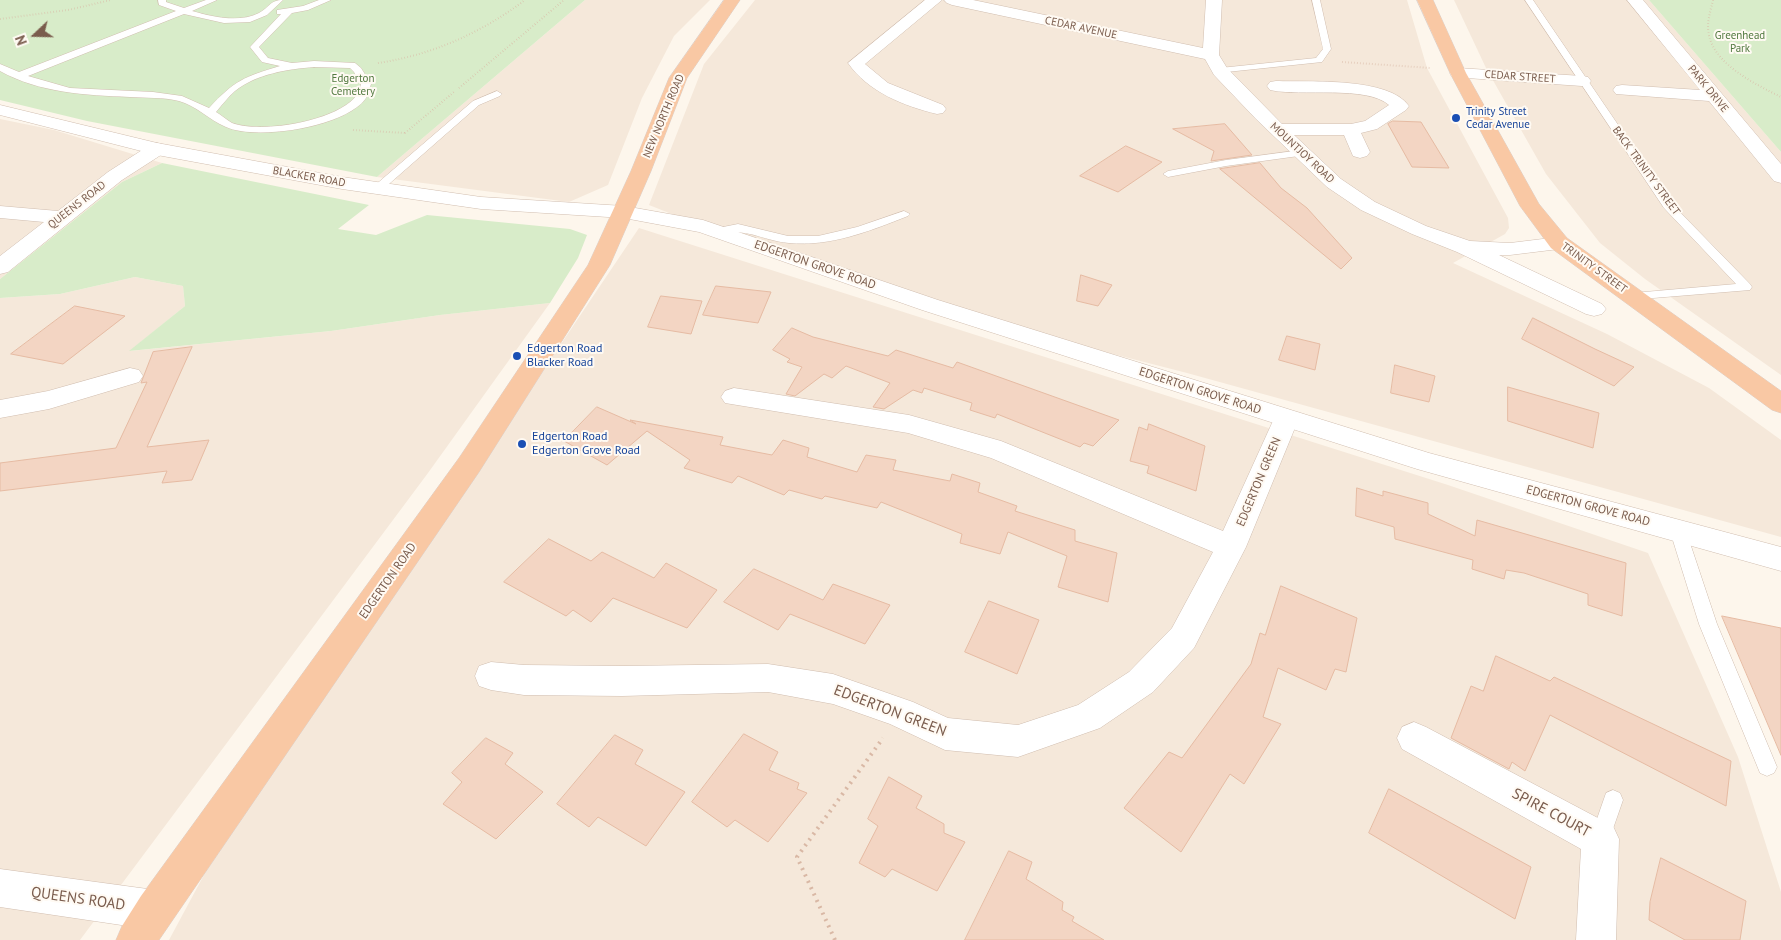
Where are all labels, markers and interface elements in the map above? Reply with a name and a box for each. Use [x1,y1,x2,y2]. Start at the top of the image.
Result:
north arrow [10,10,60,60]
street label: CEDAR AVENUE [1044,14,1118,42]
park label: Greenhead Park [1715,29,1765,55]
text: N [11,33,31,48]
street label: PARK DRIVE [1685,63,1731,115]
street label: CEDAR STREET [1484,68,1556,86]
park label: Edgerton Cemetery [331,72,375,98]
street label: NEW NORTH ROAD [640,72,688,160]
place label: Trinity Street Cedar Avenue [1466,105,1530,131]
marker: Trinity Street Cedar Avenue [1450,112,1462,124]
street label: MOUNTJOY ROAD [1267,120,1337,186]
street label: BACK TRINITY STREET [1609,124,1683,218]
street label: BLACKER ROAD [272,164,346,190]
street label: QUEENS ROAD [46,178,108,232]
street label: EDGERTON GROVE ROAD [752,237,878,293]
street label: TRINITY STREET [1559,240,1629,296]
place label: Edgerton Road Blacker Road [527,342,602,370]
marker: Edgerton Road Blacker Road [511,350,523,362]
street label: EDGERTON GROVE ROAD [1137,364,1263,418]
place label: Edgerton Road Edgerton Grove Road [532,430,640,458]
street label: EDGERTON GREEN [1234,435,1284,529]
marker: Edgerton Road Edgerton Grove Road [516,438,528,450]
street label: EDGERTON GROVE ROAD [1524,483,1652,529]
street label: EDGERTON ROAD [356,540,420,622]
street label: EDGERTON GREEN [831,681,949,741]
street label: SPIRE COURT [1509,785,1593,841]
street label: QUEENS ROAD [30,883,126,915]

